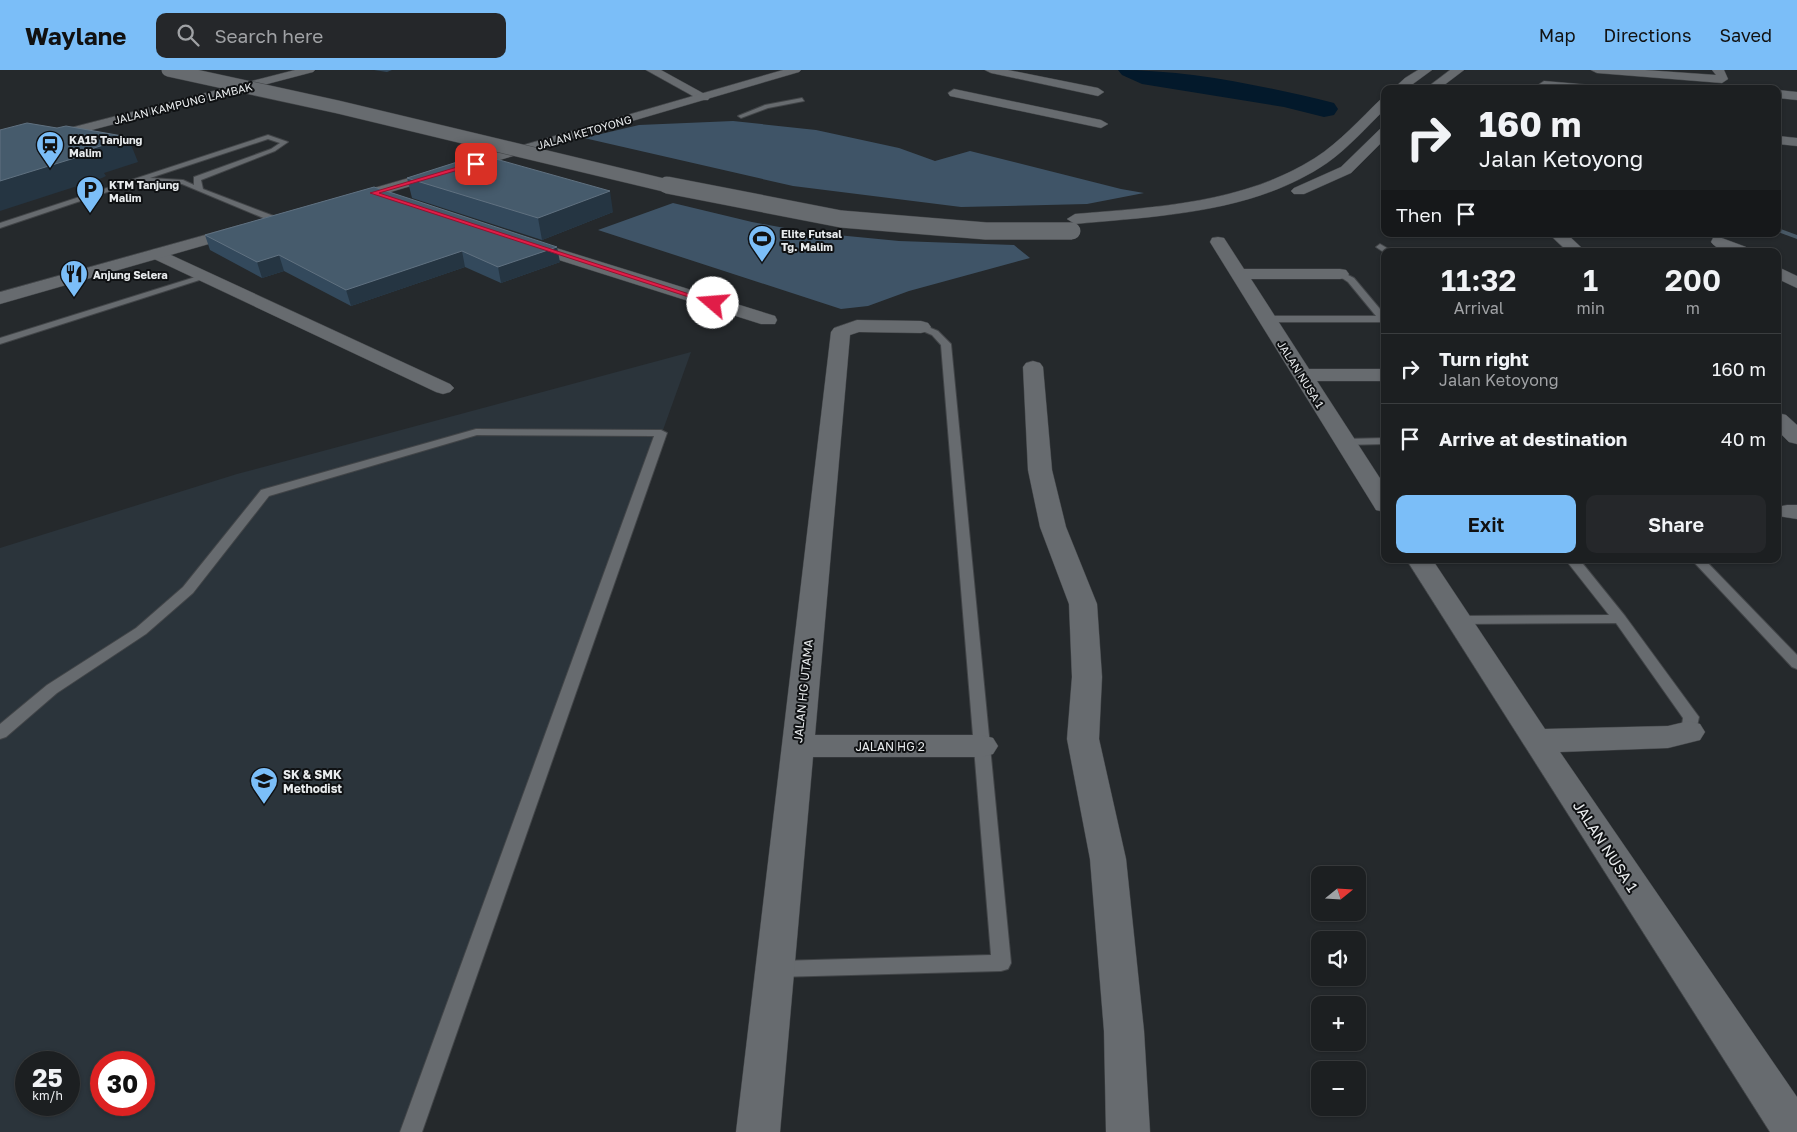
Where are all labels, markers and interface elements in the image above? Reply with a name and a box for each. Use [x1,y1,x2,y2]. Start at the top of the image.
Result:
search box [156,13,506,58]
text: Waylane [25,21,126,50]
icon: search [174,21,202,49]
text: Search here [214,24,323,47]
text: Map [1539,24,1575,46]
text: Directions [1603,24,1691,46]
text: Saved [1719,24,1772,46]
street label: JALAN KAMPUNG LAMBAK [112,79,254,127]
text: 160 m [1479,103,1581,145]
icon: right [1396,105,1461,170]
street label: JALAN KETOYONG [535,112,633,152]
station icon: KA15 Tanjung Malim [35,130,65,169]
place label: KA15 Tanjung Malim [69,133,143,159]
pin [455,143,497,185]
text: Jalan Ketoyong [1479,145,1643,172]
icon: arrive [462,150,490,178]
parking icon: KTM Tanjung Malim [75,175,105,214]
place label: KTM Tanjung Malim [109,178,179,204]
icon: arrive [1452,200,1480,228]
text: Then [1396,203,1442,226]
sports icon: Elite Futsal Tg. Malim [747,224,777,263]
place label: Elite Futsal Tg. Malim [781,227,842,253]
restaurant icon: Anjung Selera [59,259,89,298]
text: 11:32 [1441,262,1517,298]
text: 1 [1583,262,1598,298]
text: 200 [1665,262,1721,298]
place label: Anjung Selera [93,268,168,281]
position arrow [686,276,738,328]
text: Arrival [1454,298,1504,318]
text: min [1577,298,1605,318]
text: m [1686,298,1700,318]
street label: JALAN NUSA 1 [1275,338,1327,410]
text: Turn right [1439,347,1529,370]
icon: right [1396,355,1424,383]
text: 160 m [1712,357,1766,380]
text: Jalan Ketoyong [1439,370,1559,390]
icon: arrive [1396,425,1424,453]
text: Arrive at destination [1439,427,1627,450]
text: 40 m [1721,427,1766,450]
button: Exit [1396,495,1576,553]
button: Share [1586,495,1766,553]
street label: JALAN HG UTAMA [790,639,816,743]
street label: JALAN HG 2 [855,739,925,754]
school or university icon: SK & SMK Methodist [249,766,279,805]
place label: SK & SMK Methodist [283,767,342,796]
street label: JALAN NUSA 1 [1570,797,1642,895]
north arrow [1311,866,1366,921]
map controls [1311,866,1366,1116]
button: sound [1311,931,1366,986]
button: + [1311,996,1366,1051]
speed limit sign: 30 [90,1051,155,1116]
button: − [1311,1061,1366,1116]
text: 25 [32,1062,63,1093]
text: km/h [32,1088,63,1103]

